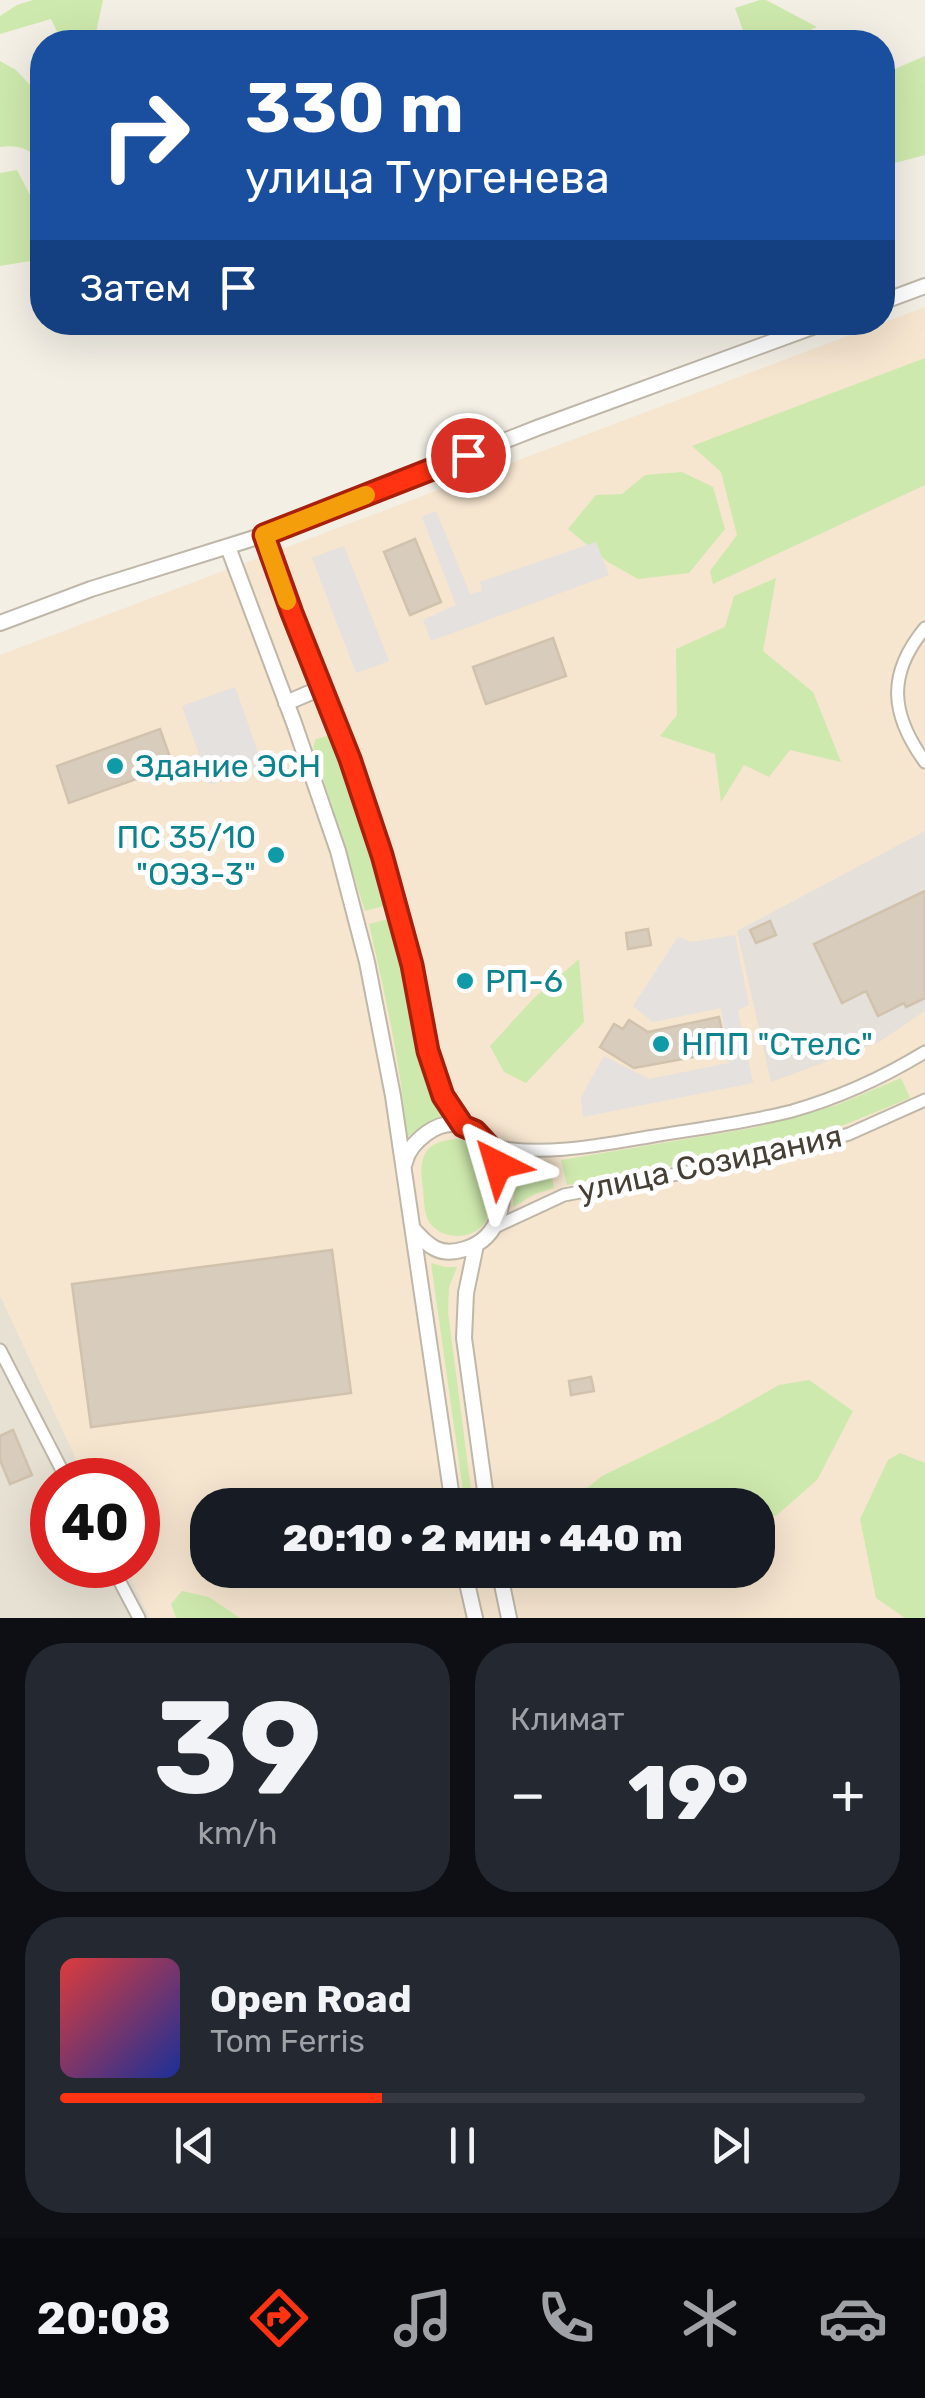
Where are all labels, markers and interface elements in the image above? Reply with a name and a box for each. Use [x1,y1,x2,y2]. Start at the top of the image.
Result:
text: 330 m [245,67,464,150]
icon: right [80,70,210,200]
text: улица Тургенева [245,151,610,204]
icon: arrive [211,260,266,315]
text: Затем [80,265,191,311]
pin [426,413,511,498]
icon: arrive [441,428,496,483]
place label: Здание ЭСН [135,747,321,785]
marker: Здание ЭСН [104,755,126,777]
place label: ПС 35/10 "ОЭЗ-3" [117,818,256,893]
marker: ПС 35/10 "ОЭЗ-3" [265,844,287,866]
place label: РП-6 [485,962,563,1000]
marker: РП-6 [454,970,476,992]
place label: НПП "Стелс" [681,1025,873,1063]
marker: НПП "Стелс" [650,1033,672,1055]
position arrow [446,1113,550,1217]
street label: улица Созидания [575,1116,845,1210]
speed limit sign: 40 [30,1458,160,1588]
text: 20:10 · 2 мин · 440 m [282,1515,683,1561]
text: 39 [153,1671,322,1826]
text: Климат [510,1700,624,1738]
text: 19° [628,1749,749,1838]
text: − [510,1762,546,1827]
text: + [831,1762,865,1827]
text: km/h [198,1814,277,1852]
text: Open Road [210,1976,412,2022]
text: Tom Ferris [210,2022,365,2060]
icon: previous [167,2118,222,2173]
icon: pause [435,2118,490,2173]
icon: next [703,2118,758,2173]
icon: directions [244,2283,314,2353]
icon: music [388,2283,458,2353]
icon: phone [531,2283,601,2353]
icon: climate [675,2283,745,2353]
icon: car [818,2283,888,2353]
text: 20:08 [37,2292,171,2345]

